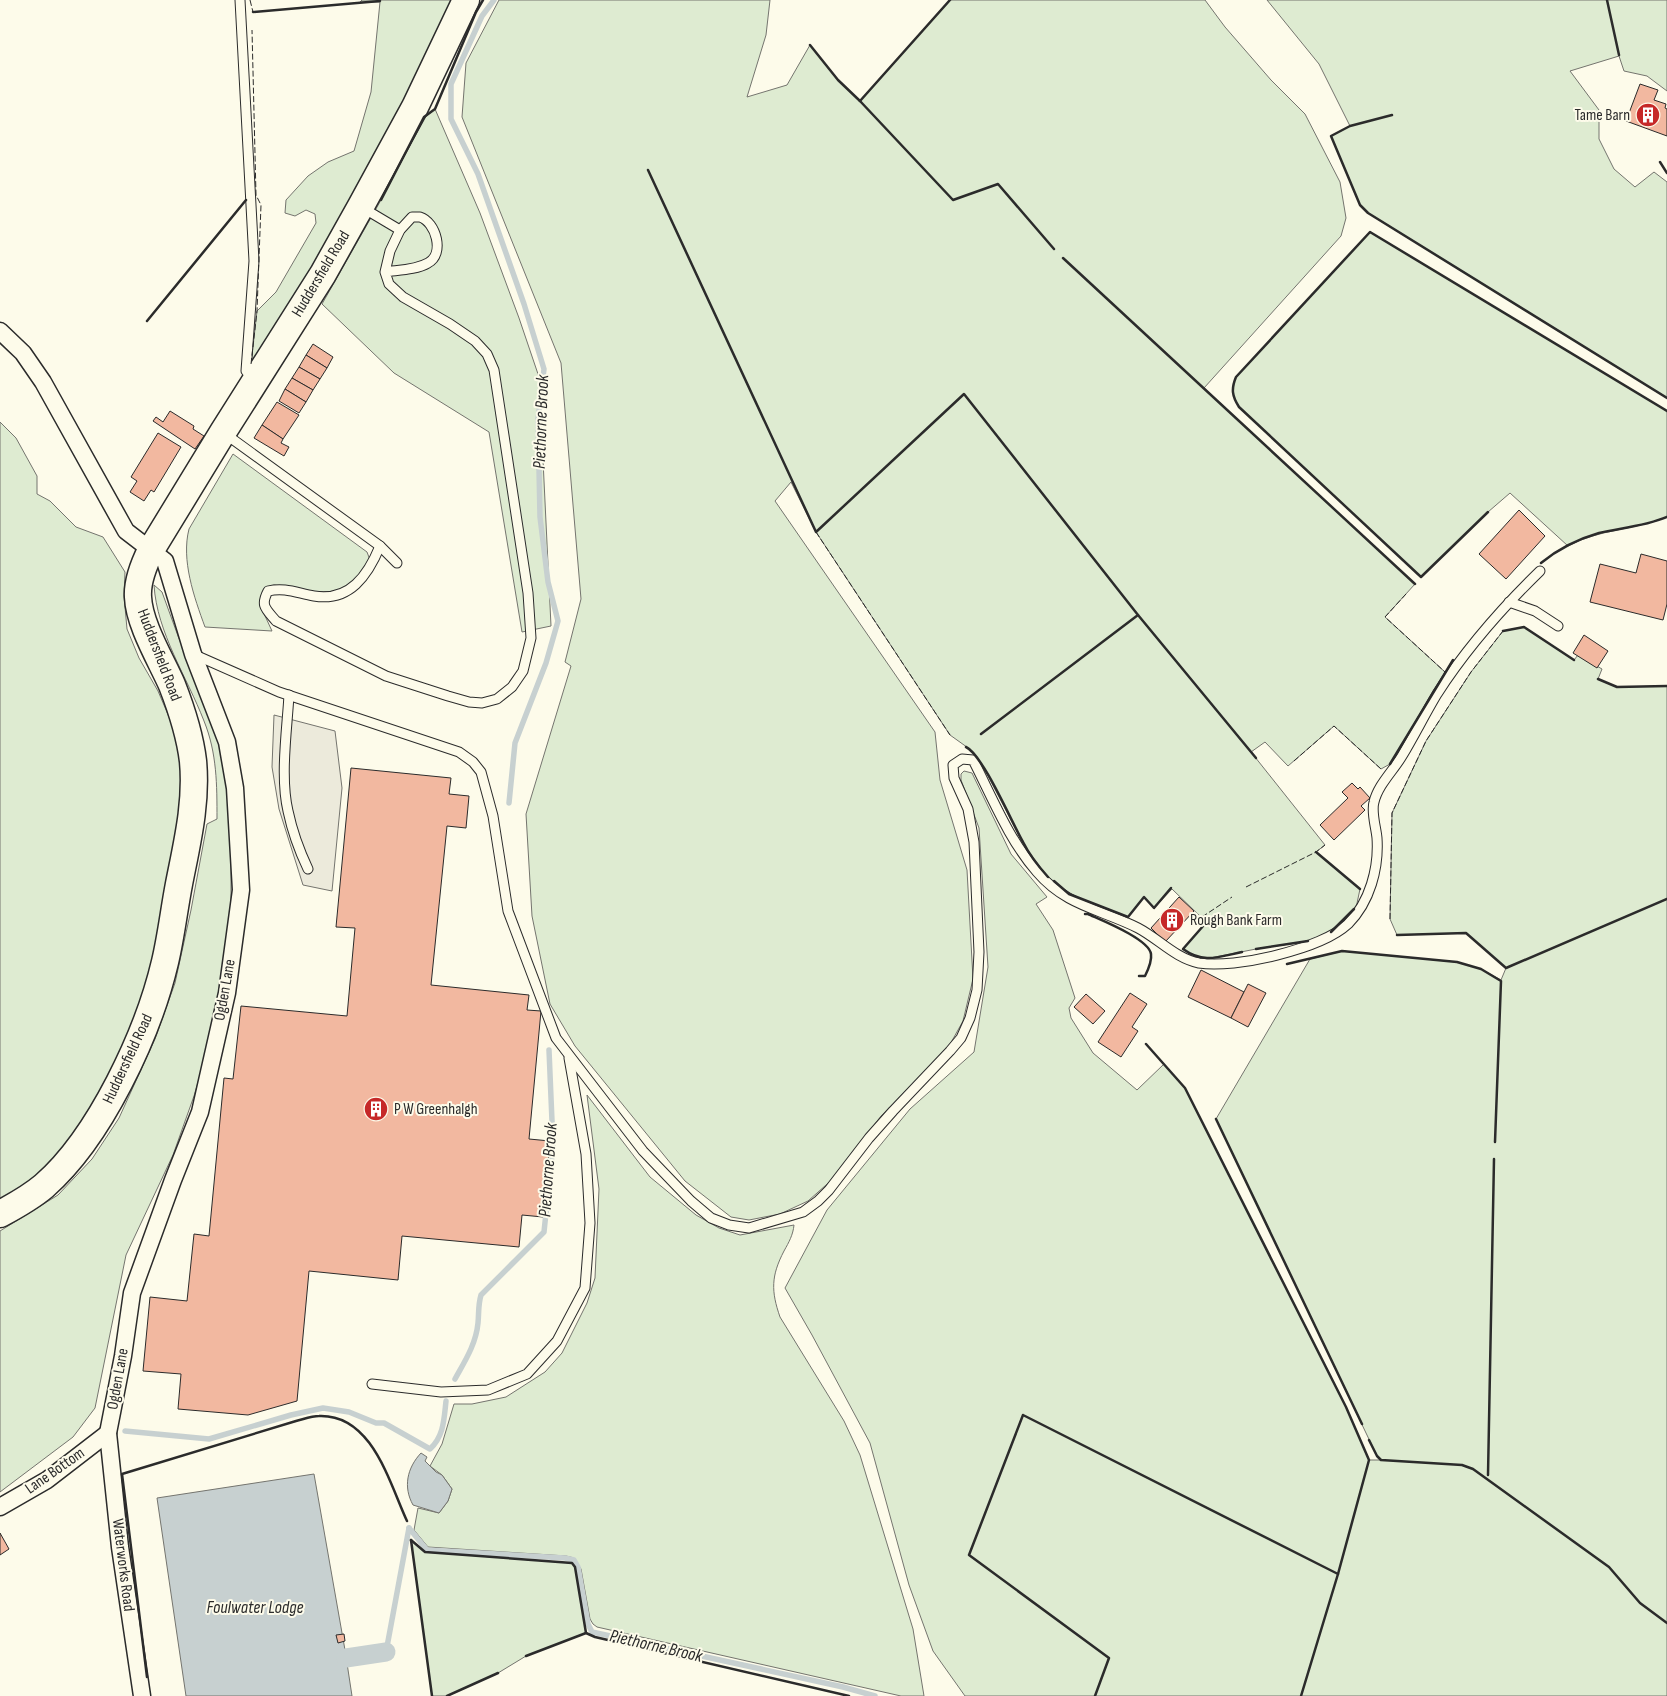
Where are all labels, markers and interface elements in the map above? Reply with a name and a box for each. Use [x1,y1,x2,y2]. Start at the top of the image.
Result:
building icon: Tame Barn [1635,102,1661,128]
place label: Tame Barn [1574,106,1630,125]
street label: Huddersfield Road [288,228,354,320]
water label: Piethorne Brook [529,373,553,470]
street label: Huddersfield Road [133,606,185,704]
building icon: Rough Bank Farm [1159,907,1185,933]
place label: Rough Bank Farm [1190,911,1282,930]
street label: Ogden Lane [210,958,240,1022]
street label: Huddersfield Road [99,1011,157,1107]
building icon: P W Greenhalgh [363,1096,389,1122]
place label: P W Greenhalgh [394,1100,478,1119]
water label: Piethorne Brook [534,1121,562,1218]
street label: Ogden Lane [103,1347,133,1411]
street label: Lane Bottom [22,1444,88,1498]
street label: Waterworks Road [108,1518,138,1612]
water label: Foulwater Lodge [206,1597,304,1618]
water label: Piethorne Brook [608,1625,706,1667]

